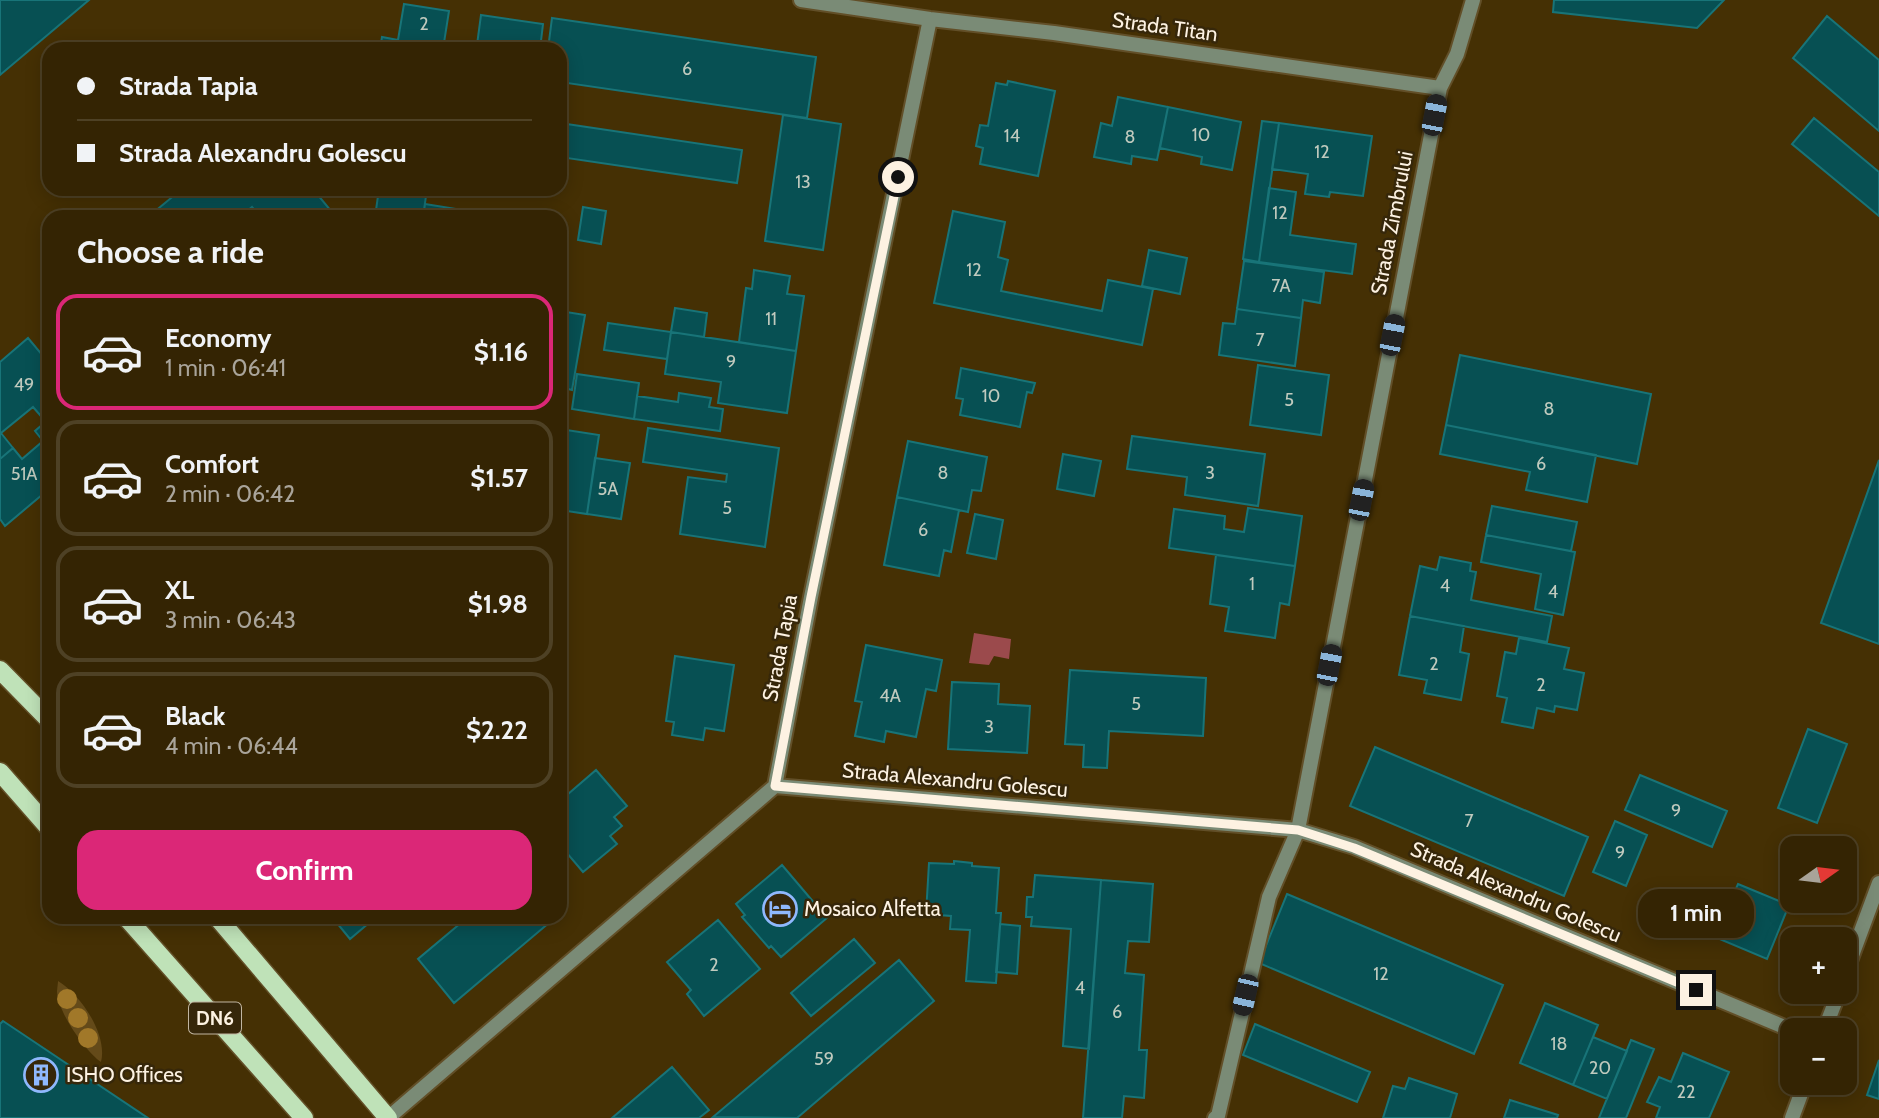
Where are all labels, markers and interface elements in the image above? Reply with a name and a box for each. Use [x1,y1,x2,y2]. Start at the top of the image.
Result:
street label: Strada Titan [1111,7,1220,46]
house number: 2 [419,13,429,35]
house number: 6 [682,58,692,80]
text: Strada Tapia [119,70,258,102]
car [1420,92,1449,138]
house number: 10 [1192,124,1210,146]
house number: 14 [1004,125,1020,147]
house number: 8 [1125,126,1135,148]
text: Strada Alexandru Golescu [119,137,407,169]
house number: 12 [1314,141,1330,163]
street label: Strada Zimbrului [1365,149,1418,297]
route start [882,161,914,193]
house number: 13 [795,171,811,193]
house number: 12 [1272,202,1288,224]
text: Choose a ride [77,232,264,271]
house number: 12 [966,259,982,281]
house number: 7A [1271,275,1291,297]
house number: 11 [765,308,777,330]
car [1378,312,1407,358]
icon: car [81,321,144,384]
text: Economy [165,322,271,354]
house number: 7 [1255,329,1265,351]
text: $1.16 [474,336,528,368]
house number: 9 [726,351,736,373]
text: 1 min · 06:41 [165,354,286,382]
house number: 49 [14,374,34,396]
house number: 10 [982,385,1000,407]
house number: 5 [1284,389,1294,411]
house number: 8 [1544,398,1554,420]
icon: car [81,447,144,510]
text: Comfort [165,448,259,480]
house number: 6 [1536,453,1546,475]
text: $1.57 [470,462,528,494]
house number: 8 [938,462,948,484]
house number: 3 [1205,462,1215,484]
house number: 51A [11,463,37,485]
car [1347,477,1376,523]
house number: 5A [598,478,618,500]
text: 2 min · 06:42 [165,480,295,508]
house number: 5 [722,497,732,519]
house number: 6 [918,519,928,541]
icon: car [81,573,144,636]
house number: 1 [1249,573,1255,595]
text: XL [165,574,194,606]
house number: 4 [1440,575,1450,597]
house number: 4 [1548,581,1558,603]
text: $1.98 [468,588,528,620]
street label: Strada Tapia [757,592,802,703]
text: 3 min · 06:43 [165,606,296,634]
car [1315,642,1344,688]
house number: 2 [1429,653,1439,675]
house number: 2 [1536,674,1546,696]
house number: 4A [879,685,901,707]
house number: 5 [1131,693,1141,715]
icon: car [81,699,144,762]
text: Black [165,700,225,732]
text: $2.22 [466,714,528,746]
house number: 3 [984,716,994,738]
text: 4 min · 06:44 [165,732,298,760]
street label: Strada Alexandru Golescu [841,757,1069,802]
house number: 9 [1671,800,1681,822]
house number: 7 [1464,810,1474,832]
button: Confirm [77,830,532,910]
street label: Strada Alexandru Golescu [1407,836,1625,947]
north arrow [1780,836,1857,914]
map controls [1780,836,1857,1095]
house number: 9 [1615,842,1625,864]
callout: 1 min [1638,888,1754,937]
hotel icon: Mosaico Alfetta [761,890,799,928]
place label: Mosaico Alfetta [804,896,941,921]
text: 1 min [1670,899,1722,927]
button: + [1780,927,1857,1004]
house number: 2 [709,954,719,976]
house number: 12 [1373,963,1389,985]
car [1231,972,1260,1018]
route end [1680,974,1712,1006]
house number: 4 [1075,977,1085,999]
house number: 6 [1112,1001,1122,1023]
road number: DN6 [189,1002,241,1034]
button: − [1780,1018,1857,1095]
house number: 18 [1551,1033,1567,1055]
house number: 59 [814,1048,834,1070]
building icon: ISHO Offices [22,1056,60,1094]
house number: 20 [1589,1057,1611,1079]
place label: ISHO Offices [66,1062,183,1087]
house number: 22 [1677,1081,1695,1103]

